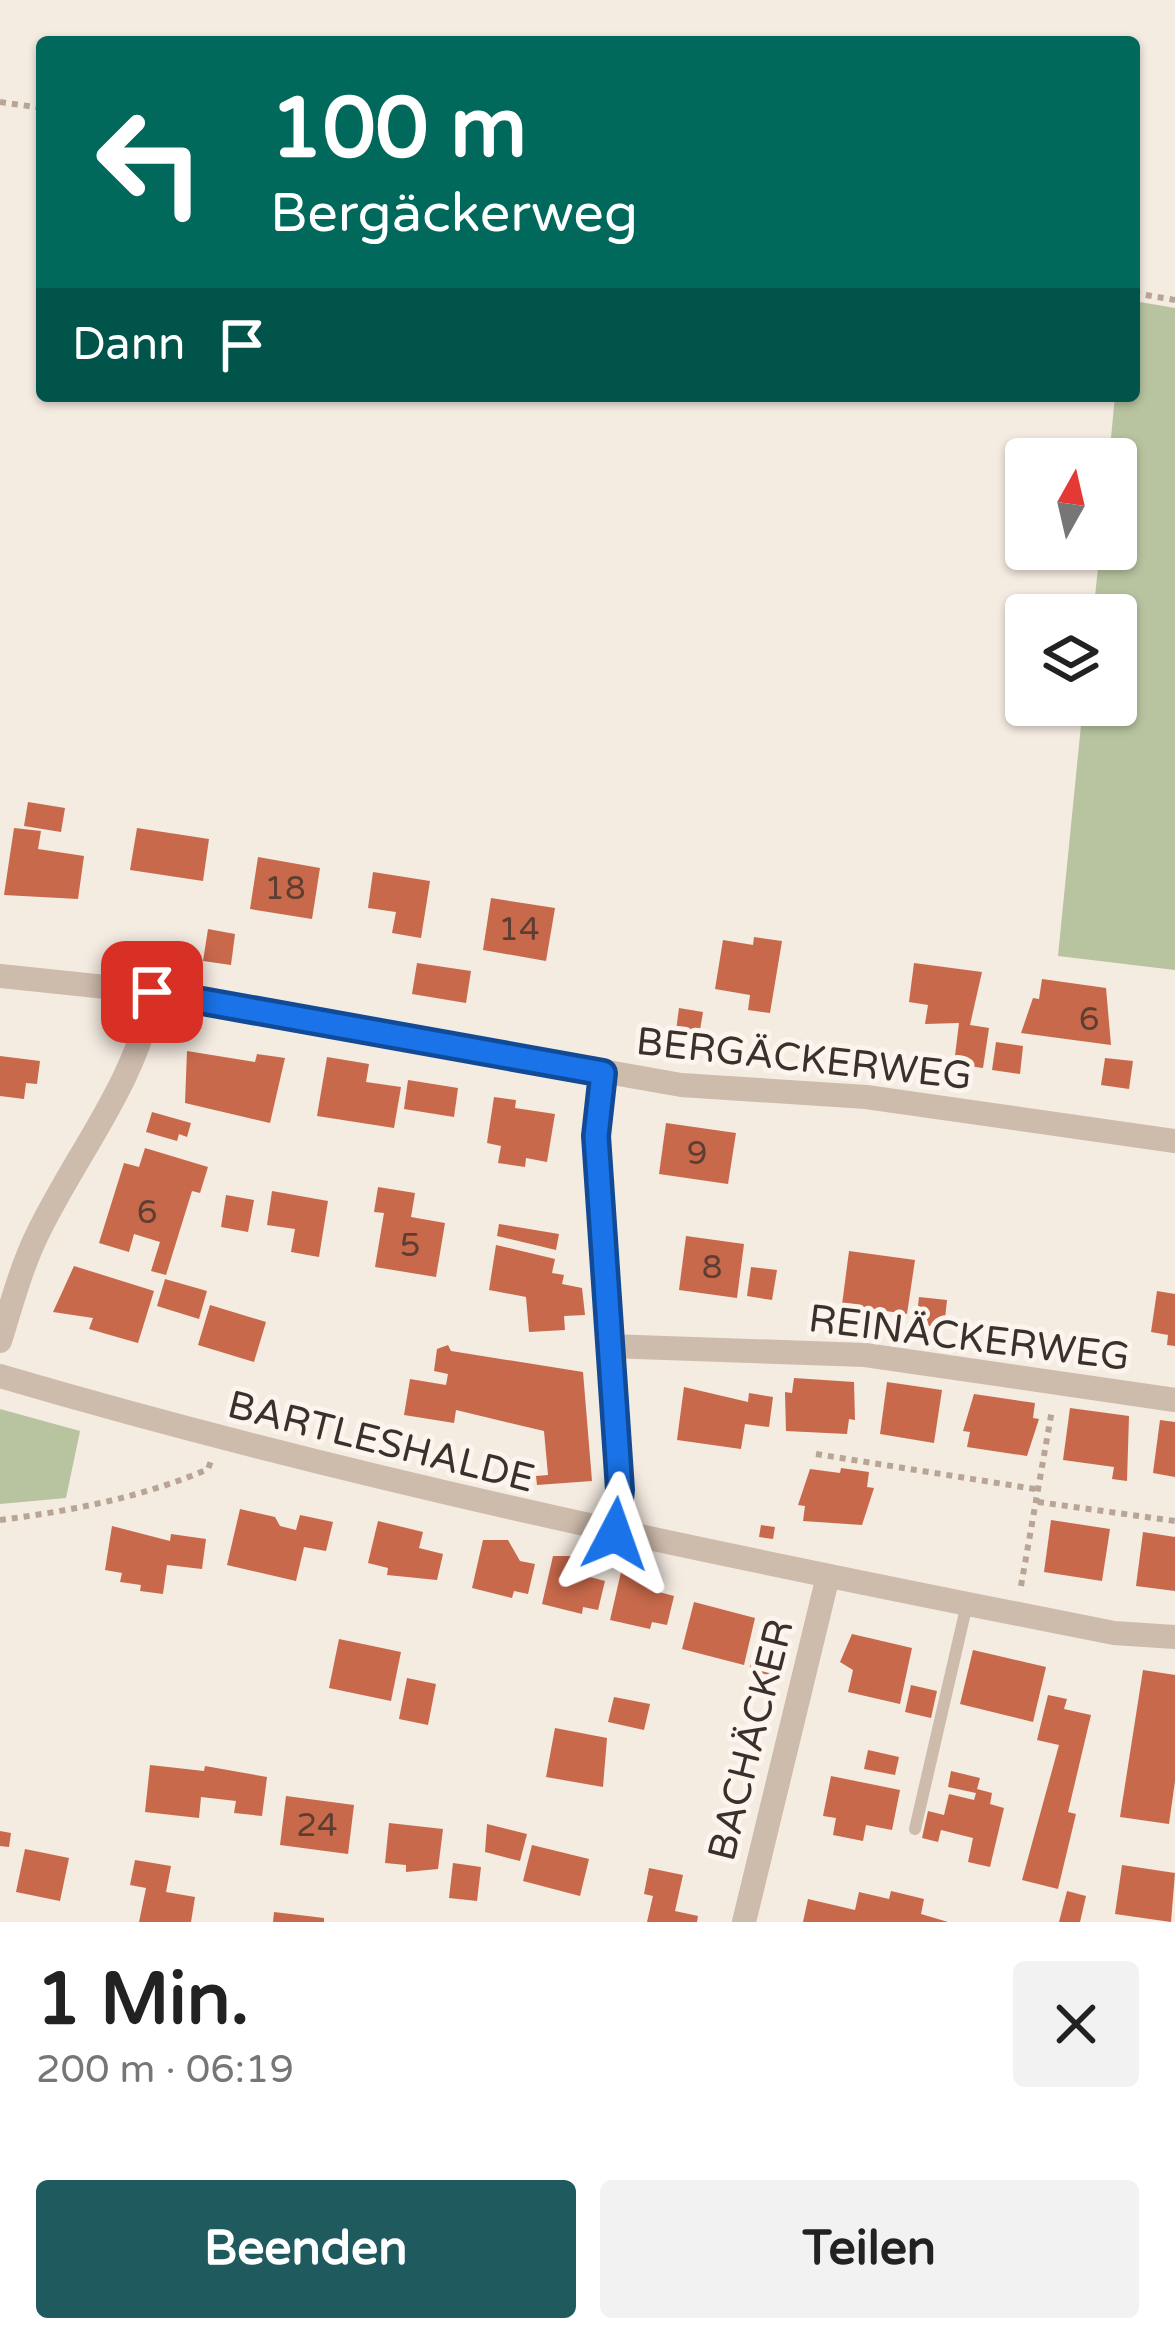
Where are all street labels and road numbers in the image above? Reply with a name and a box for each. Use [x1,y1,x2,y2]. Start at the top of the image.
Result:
street label: BERGÄCKERWEG [634,1018,974,1100]
street label: REINÄCKERWEG [806,1295,1132,1381]
street label: BARTLESHALDE [223,1381,539,1503]
street label: BACHÄCKER [698,1615,804,1865]

